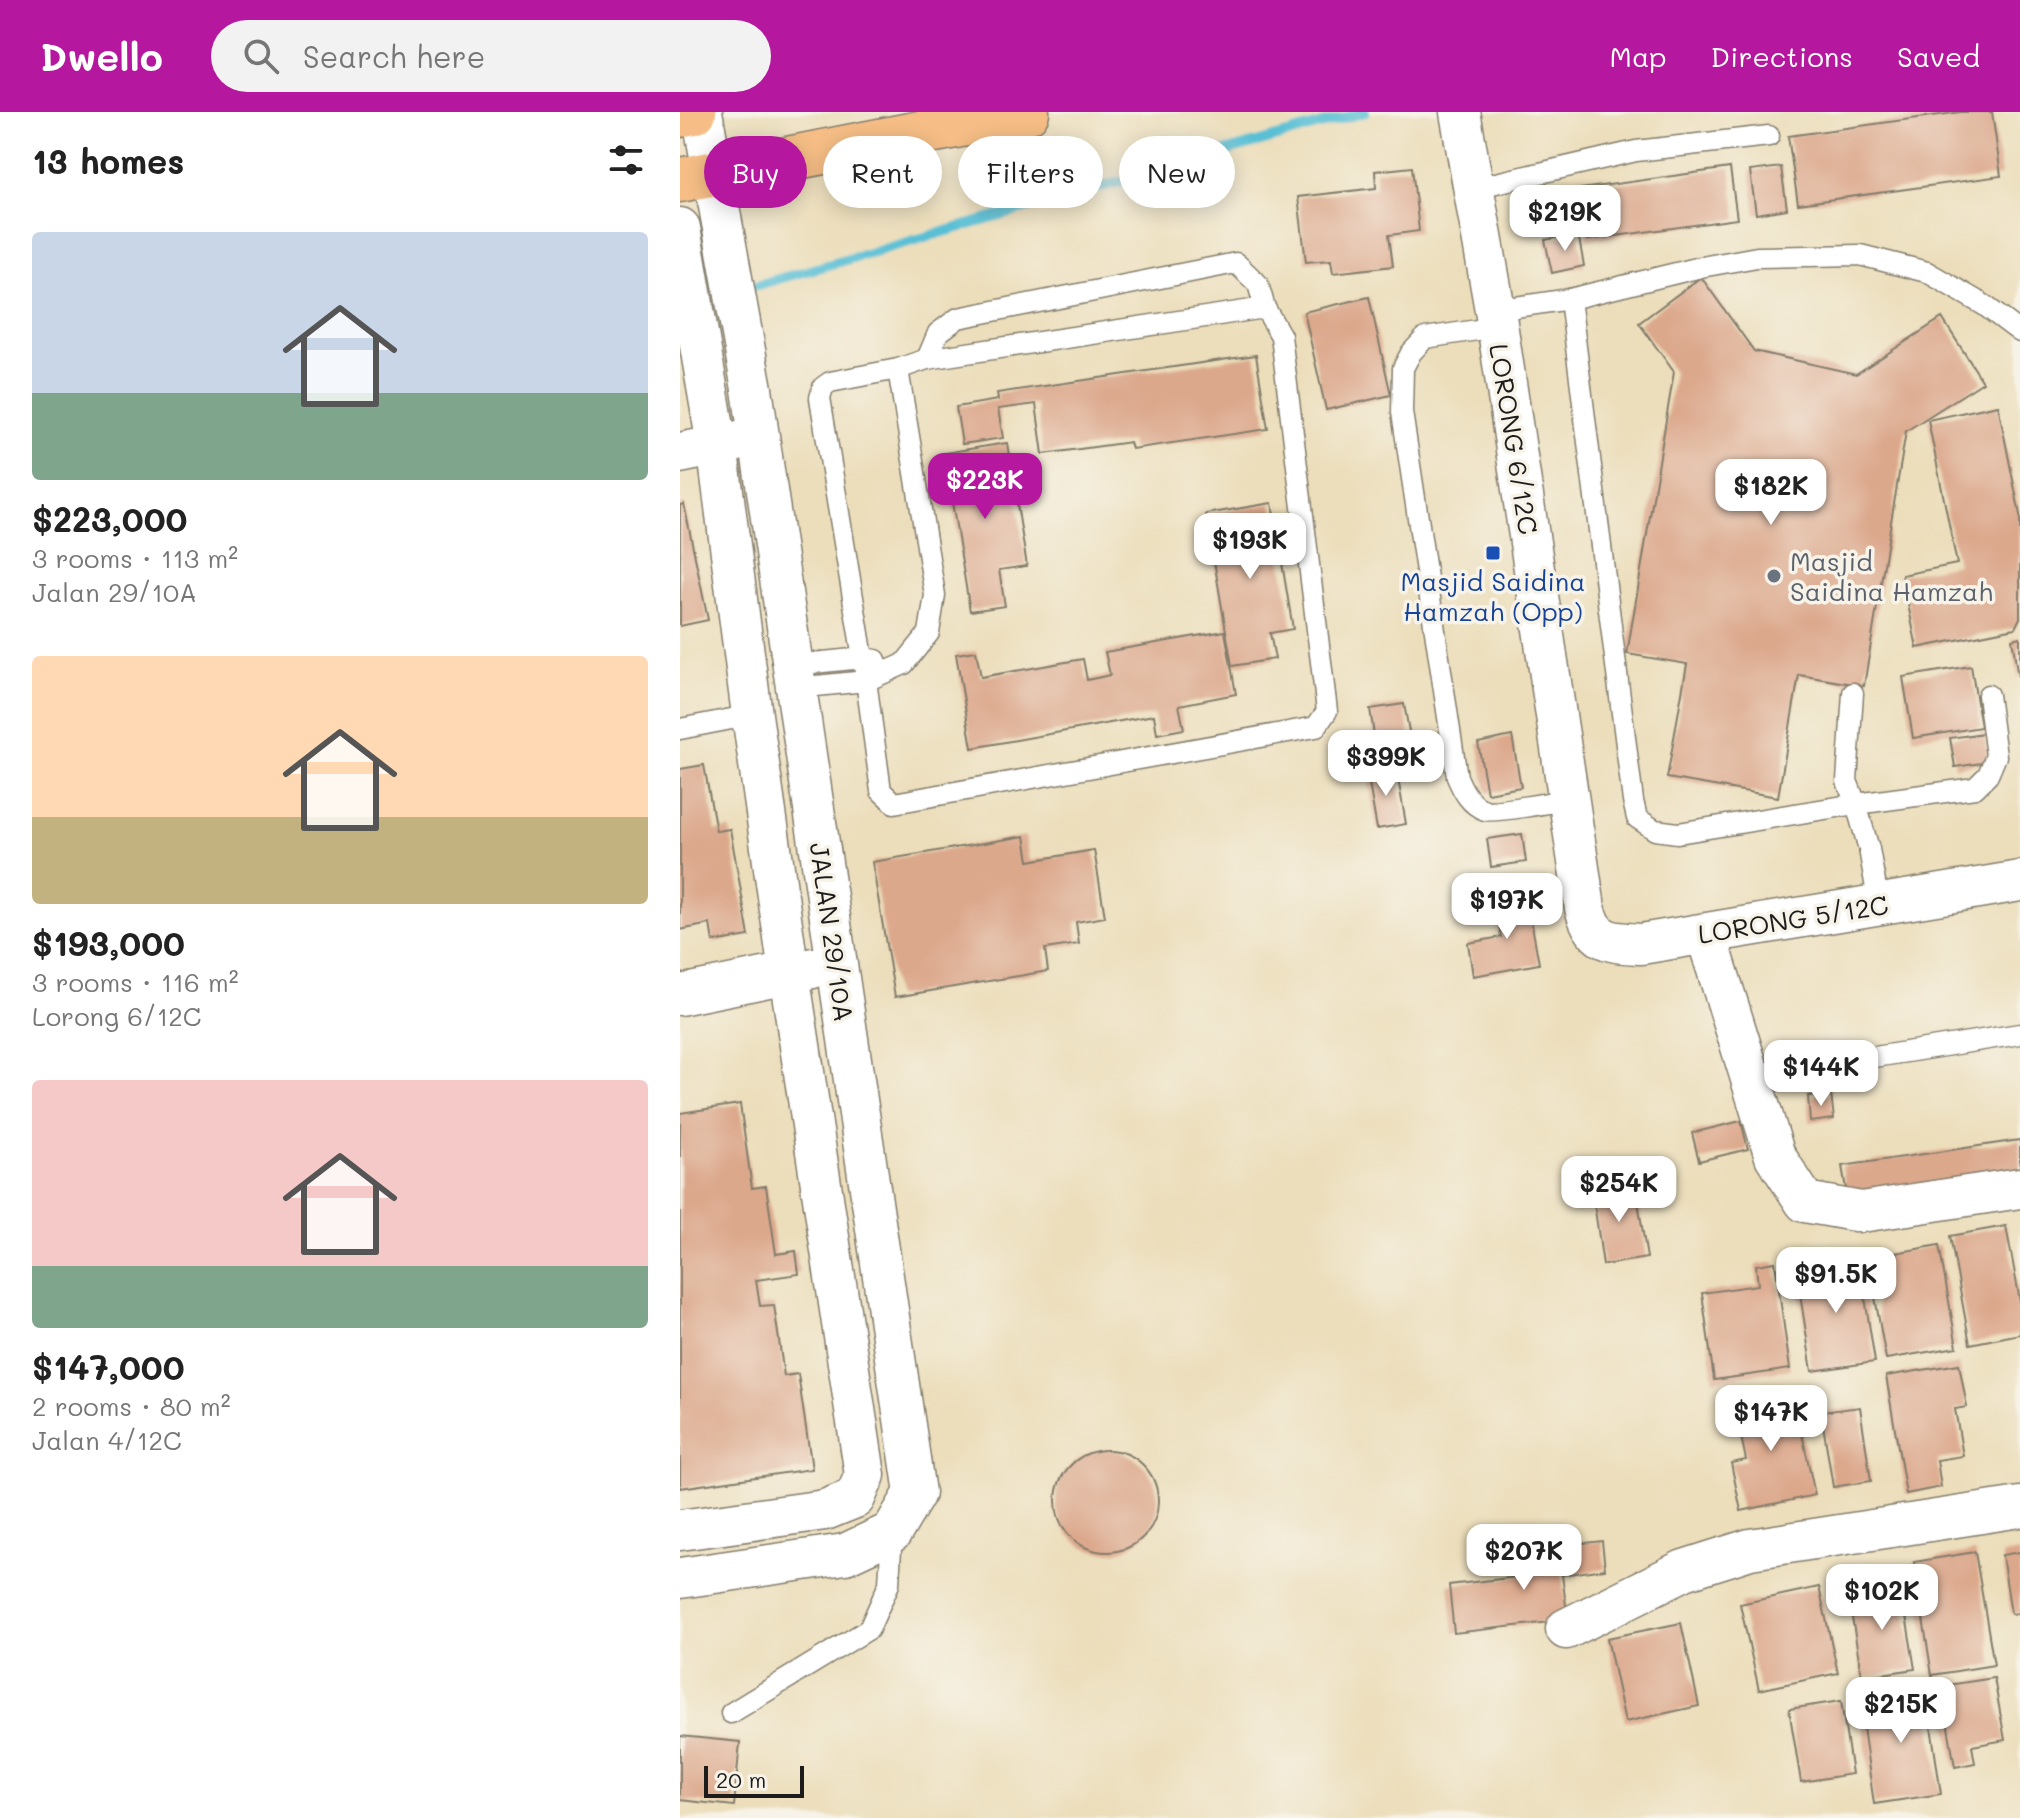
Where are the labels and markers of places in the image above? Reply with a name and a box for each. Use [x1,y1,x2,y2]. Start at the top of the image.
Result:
pin: $219K [1509,185,1621,253]
pin: $223K [929,453,1041,521]
pin: $182K [1715,459,1827,527]
pin: $193K [1194,513,1306,581]
marker: Masjid Saidina Hamzah (Opp) [1484,544,1502,562]
place label: Masjid Saidina Hamzah [1790,544,1993,608]
place label: Masjid Saidina Hamzah (Opp) [1401,564,1585,628]
marker: Masjid Saidina Hamzah [1765,567,1783,585]
pin: $399K [1330,730,1442,798]
pin: $197K [1451,873,1563,941]
pin: $144K [1765,1040,1877,1108]
pin: $254K [1563,1156,1675,1224]
pin: $91.5K [1771,1247,1901,1315]
pin: $147K [1715,1385,1827,1453]
pin: $207K [1468,1524,1580,1592]
pin: $102K [1826,1564,1938,1632]
pin: $215K [1845,1677,1957,1745]

